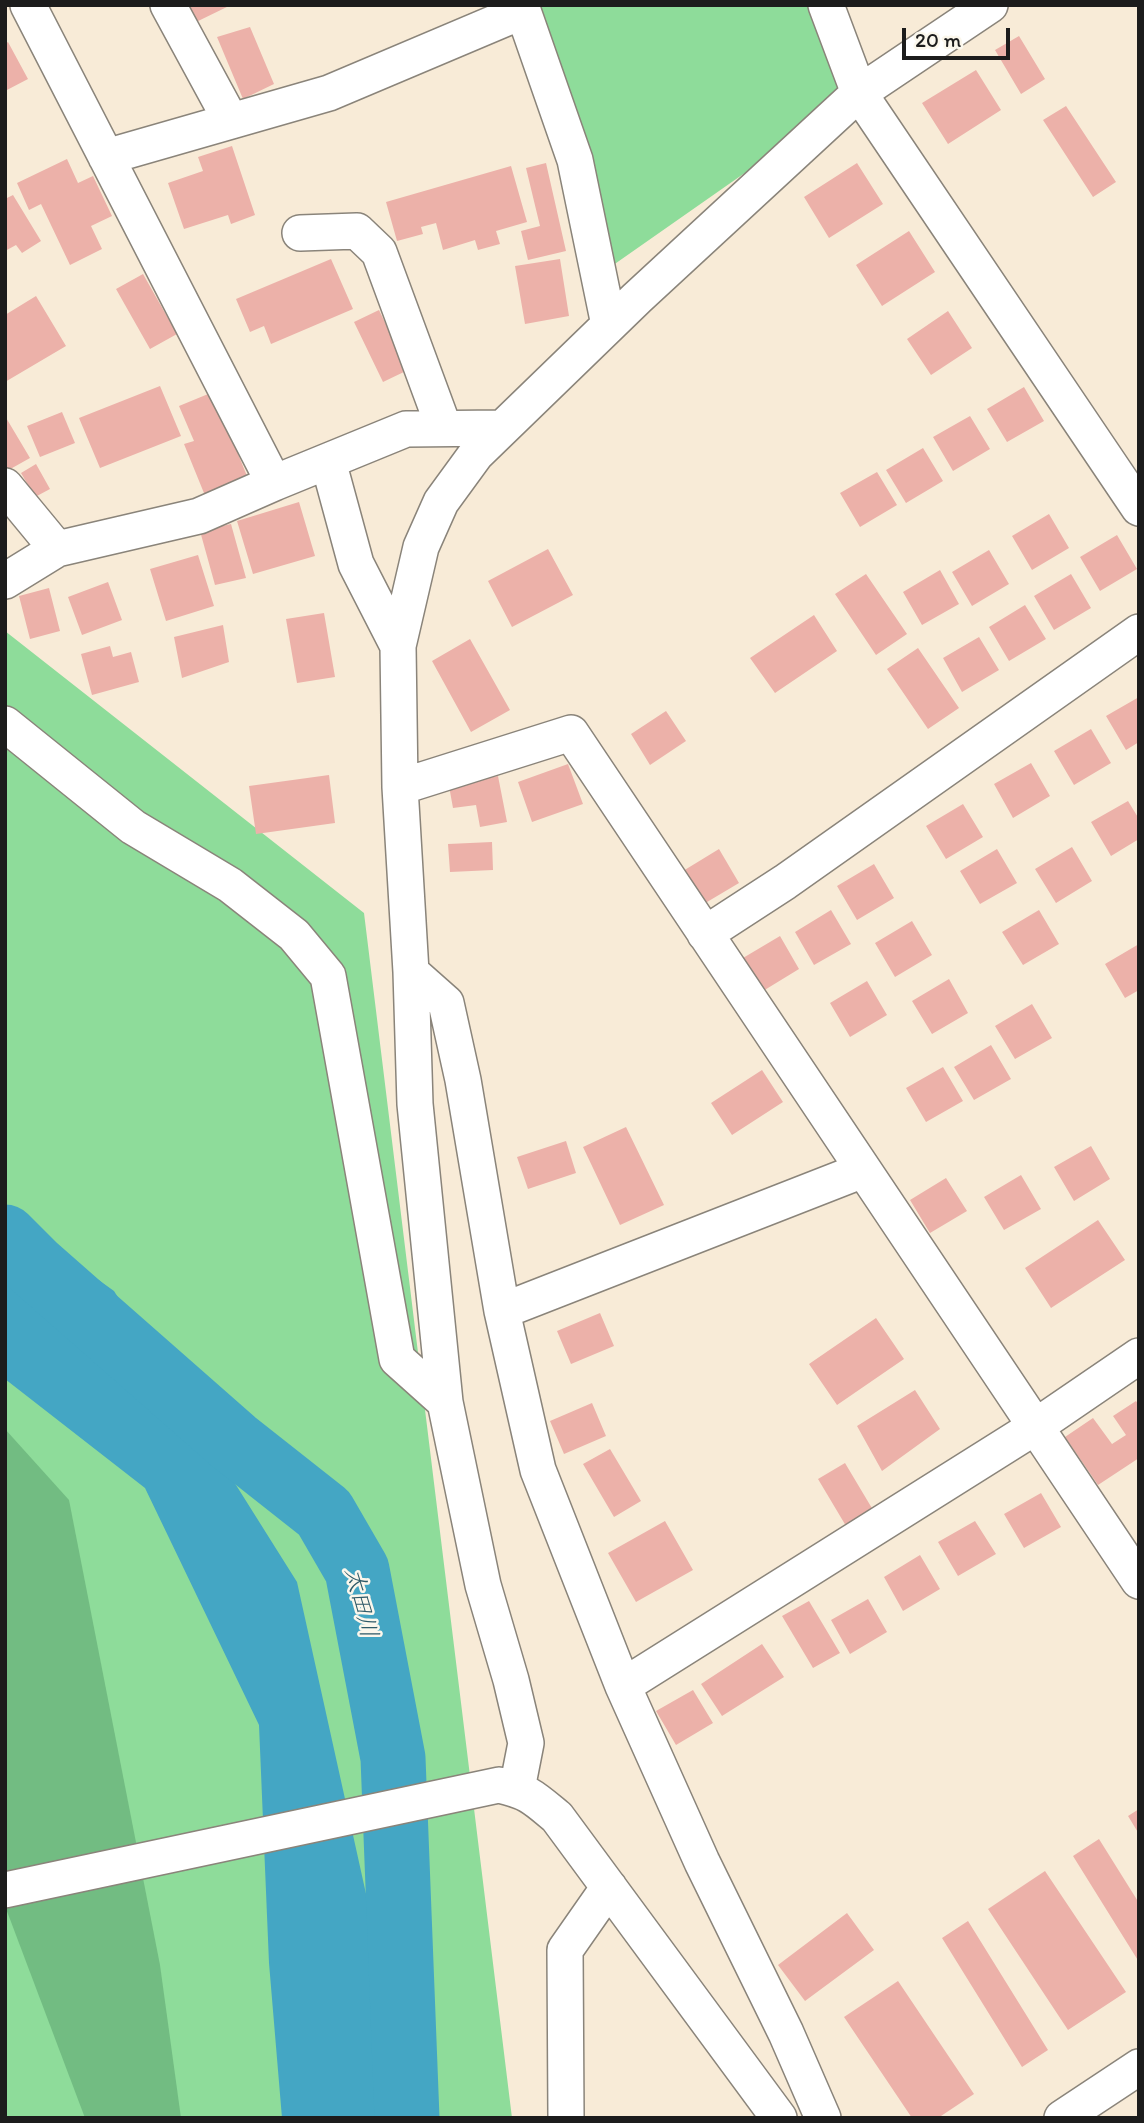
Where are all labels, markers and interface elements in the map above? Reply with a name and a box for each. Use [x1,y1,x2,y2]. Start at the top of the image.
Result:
scale bar [906,14,1014,58]
text: 20 m [915,27,961,52]
water label: 太田川 [337,1565,383,1641]

